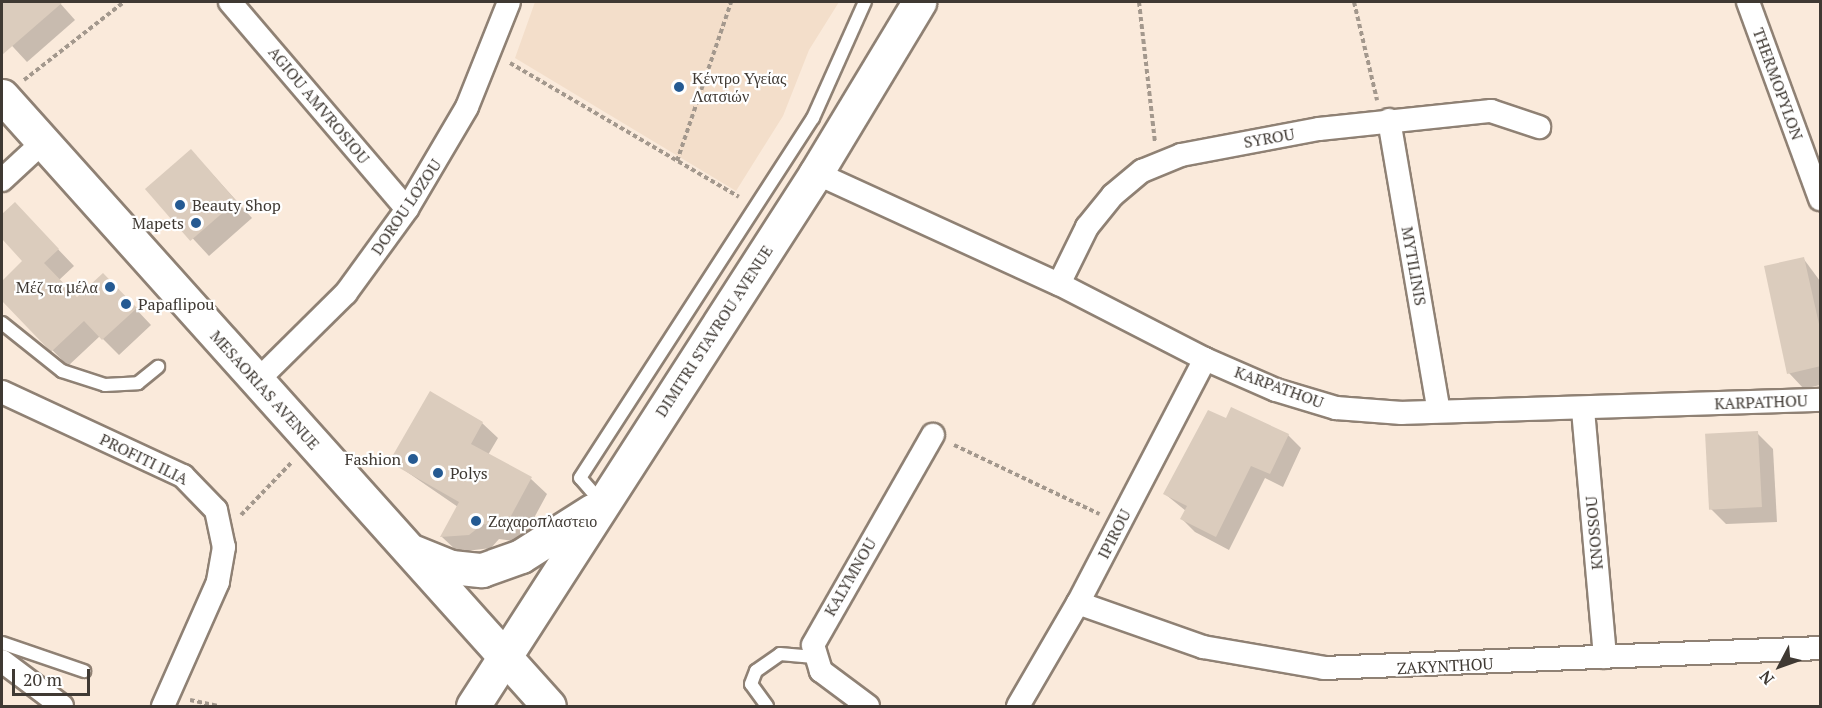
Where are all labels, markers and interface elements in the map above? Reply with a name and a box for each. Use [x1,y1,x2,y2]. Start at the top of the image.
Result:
street label: THERMOPYLON [1749,25,1807,143]
street label: AGIOU AMVROSIOU [264,42,374,168]
place label: Κέντρο Υγείας Λατσιών [692,68,786,106]
marker: Κέντρο Υγείας Λατσιών [670,78,688,96]
street label: SYROU [1242,124,1296,152]
street label: DOROU LOZOU [367,156,445,258]
place label: Beauty Shop [192,195,281,215]
marker: Beauty Shop [173,198,187,212]
place label: Mapets [132,213,184,233]
marker: Mapets [189,216,203,230]
street label: MYTILINIS [1398,225,1430,307]
street label: DIMITRI STAVROU AVENUE [651,241,777,421]
place label: Μέζ τα μέλα [16,277,98,297]
marker: Μέζ τα μέλα [103,280,117,294]
place label: Papaflipou [138,294,214,314]
marker: Papaflipou [119,297,133,311]
street label: MESAORIAS AVENUE [206,326,324,454]
street label: KARPATHOU [1232,362,1326,412]
street label: KARPATHOU [1714,391,1808,413]
street label: PROFITI ILIA [97,429,191,489]
place label: Fashion [345,449,401,469]
marker: Fashion [406,452,420,466]
place label: Polys [450,463,488,483]
marker: Polys [431,466,445,480]
street label: KNOSSOU [1581,495,1607,571]
street label: IPIROU [1093,506,1135,562]
place label: Ζαχαροπλαστειο [488,511,597,531]
marker: Ζαχαροπλαστειο [469,514,483,528]
street label: KALYMNOU [820,535,880,619]
north arrow [1750,636,1810,696]
street label: ZAKYNTHOU [1396,654,1494,678]
scale bar [15,657,93,695]
text: N [1754,666,1779,690]
text: 20 m [23,667,62,691]

